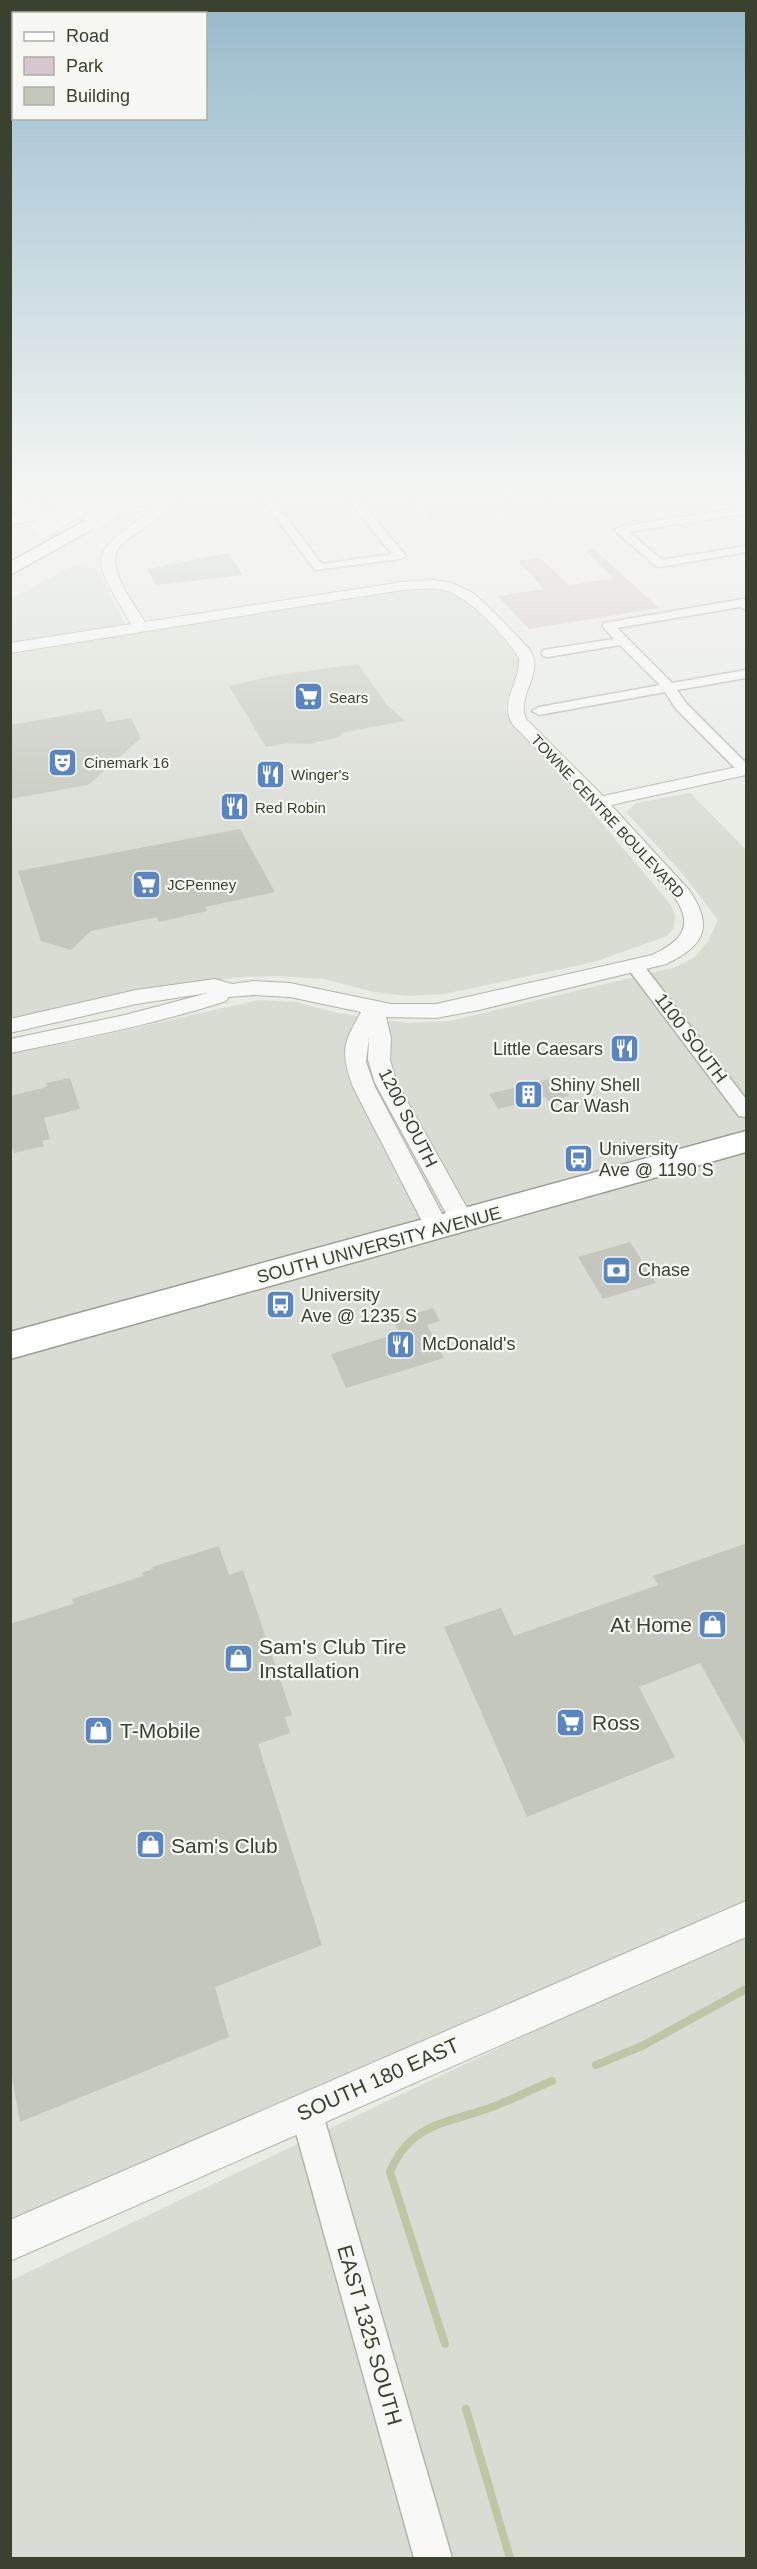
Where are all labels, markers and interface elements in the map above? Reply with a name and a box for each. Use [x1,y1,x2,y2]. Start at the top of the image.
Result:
legend [12,12,207,120]
text: Road [66,26,109,46]
text: Park [66,56,104,76]
text: Building [66,86,130,106]
supermarket icon: Sears [292,681,324,713]
place label: Sears [329,689,368,706]
street label: TOWNE CENTRE BOULEVARD [528,731,688,901]
theatre icon: Cinemark 16 [47,746,79,778]
place label: Cinemark 16 [84,754,169,771]
restaurant icon: Winger's [254,758,286,790]
place label: Winger's [291,766,349,783]
restaurant icon: Red Robin [218,791,250,823]
place label: Red Robin [255,799,326,816]
supermarket icon: JCPenney [130,868,162,900]
place label: JCPenney [167,876,237,893]
street label: 1100 SOUTH [651,989,731,1087]
restaurant icon: Little Caesars [608,1033,640,1065]
place label: Little Caesars [493,1039,603,1059]
street label: 1200 SOUTH [375,1065,441,1171]
place label: Shiny Shell Car Wash [550,1075,640,1116]
building icon: Shiny Shell Car Wash [513,1079,545,1111]
place label: University Ave @ 1190 S [599,1139,714,1180]
bus stop icon: University Ave @ 1190 S [562,1143,594,1175]
street label: SOUTH UNIVERSITY AVENUE [255,1203,503,1287]
bank icon: Chase [601,1254,633,1286]
place label: Chase [638,1260,690,1280]
place label: University Ave @ 1235 S [301,1285,417,1326]
bus stop icon: University Ave @ 1235 S [264,1289,296,1321]
restaurant icon: McDonald's [385,1328,417,1360]
place label: McDonald's [422,1334,515,1354]
shop icon: At Home [697,1608,729,1640]
place label: At Home [610,1613,692,1636]
place label: Sam's Club Tire Installation [259,1635,407,1682]
shop icon: Sam's Club Tire Installation [222,1642,254,1674]
supermarket icon: Ross [555,1706,587,1738]
place label: Ross [592,1711,640,1734]
shop icon: T-Mobile [83,1714,115,1746]
place label: T-Mobile [120,1719,201,1742]
shop icon: Sam's Club [134,1829,166,1861]
place label: Sam's Club [171,1834,278,1857]
street label: SOUTH 180 EAST [293,2033,463,2125]
street label: EAST 1325 SOUTH [333,2242,407,2428]

